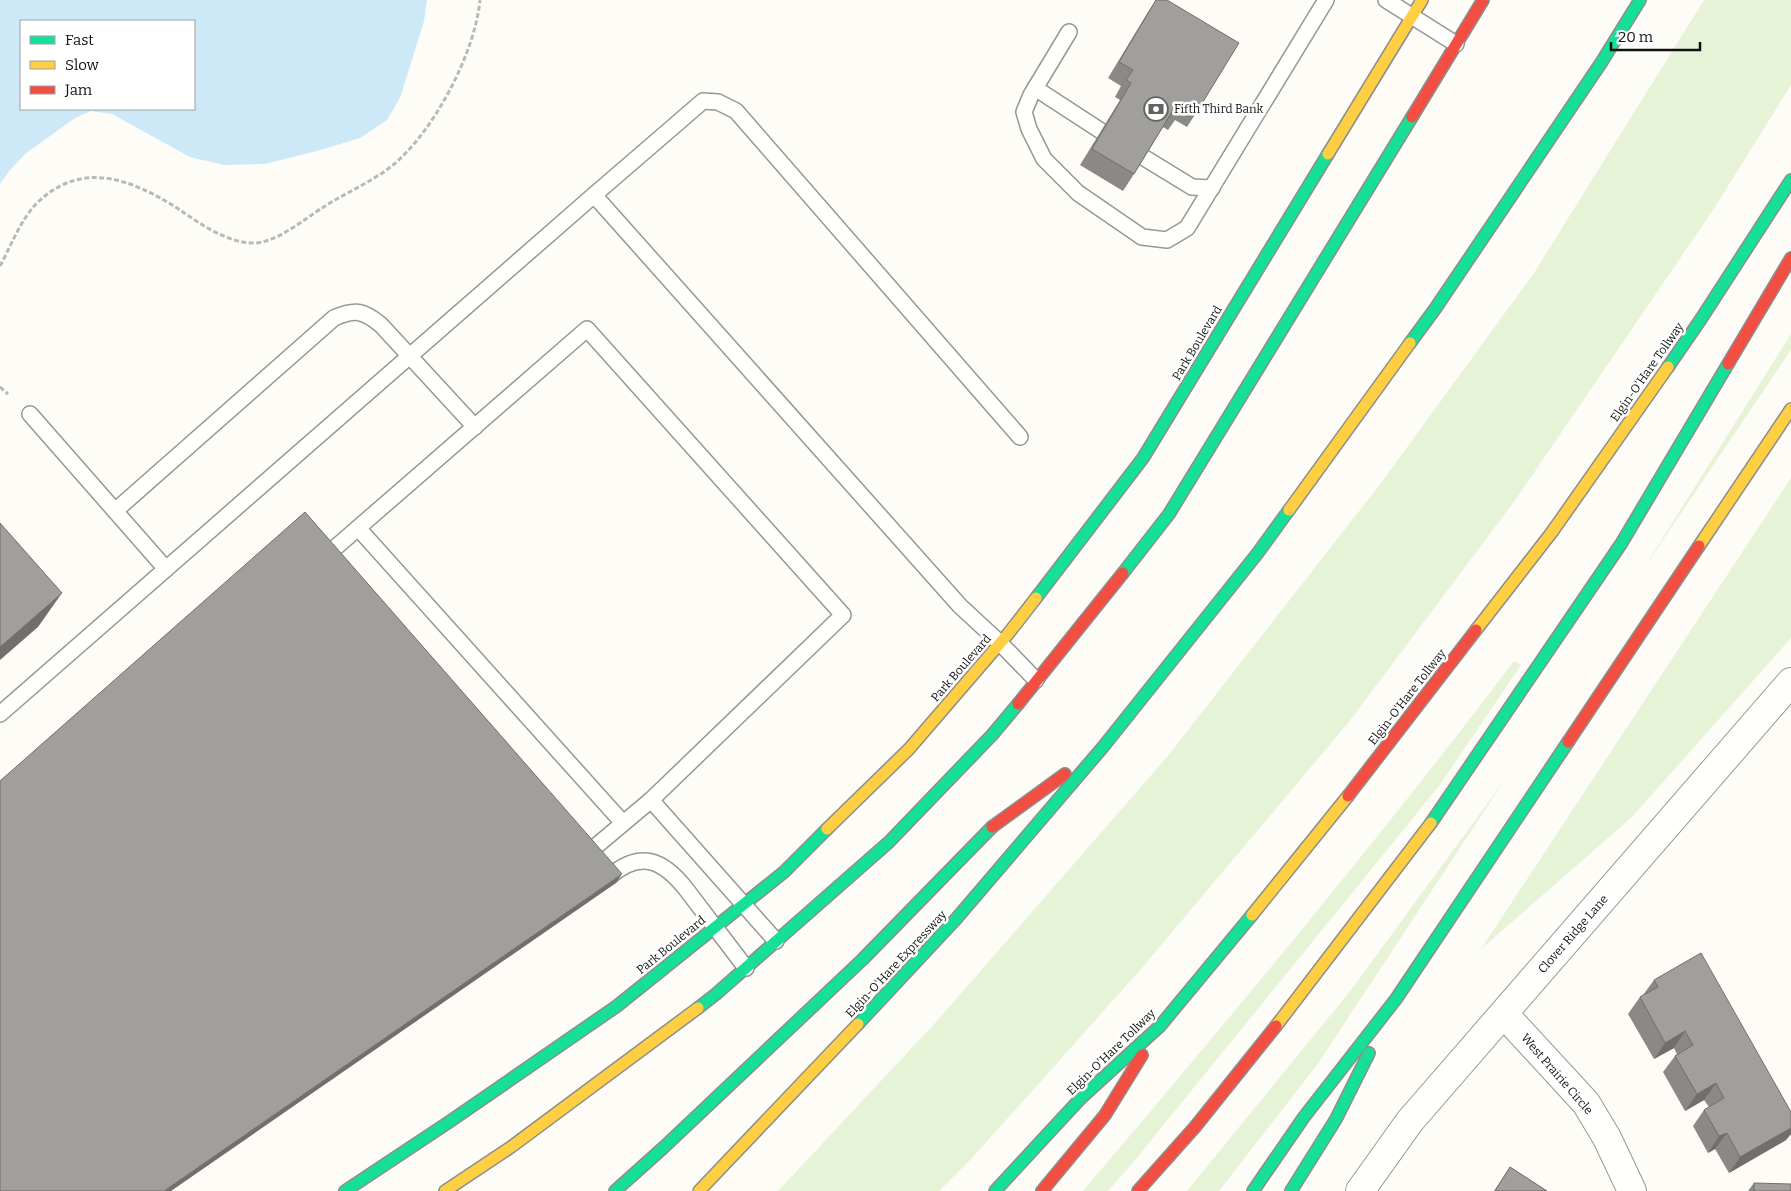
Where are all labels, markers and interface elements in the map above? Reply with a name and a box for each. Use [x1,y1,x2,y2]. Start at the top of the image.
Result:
legend [20,20,195,110]
scale bar [1611,20,1700,52]
text: 20 m [1618,28,1654,46]
text: Fast [65,31,94,49]
text: Slow [65,56,100,74]
text: Jam [64,81,93,99]
bank icon: Fifth Third Bank [1143,96,1169,122]
place label: Fifth Third Bank [1174,102,1264,116]
street label: Park Boulevard [1169,303,1225,383]
street label: Elgin-O'Hare Tollway [1608,319,1687,424]
street label: Park Boulevard [928,632,994,704]
street label: Elgin-O'Hare Tollway [1365,646,1449,748]
street label: Clover Ridge Lane [1535,892,1611,976]
street label: Elgin-O'Hare Expressway [843,907,950,1020]
street label: Park Boulevard [634,913,708,977]
street label: Elgin-O'Hare Tollway [1064,1006,1159,1098]
street label: West Prairie Circle [1518,1031,1596,1117]

